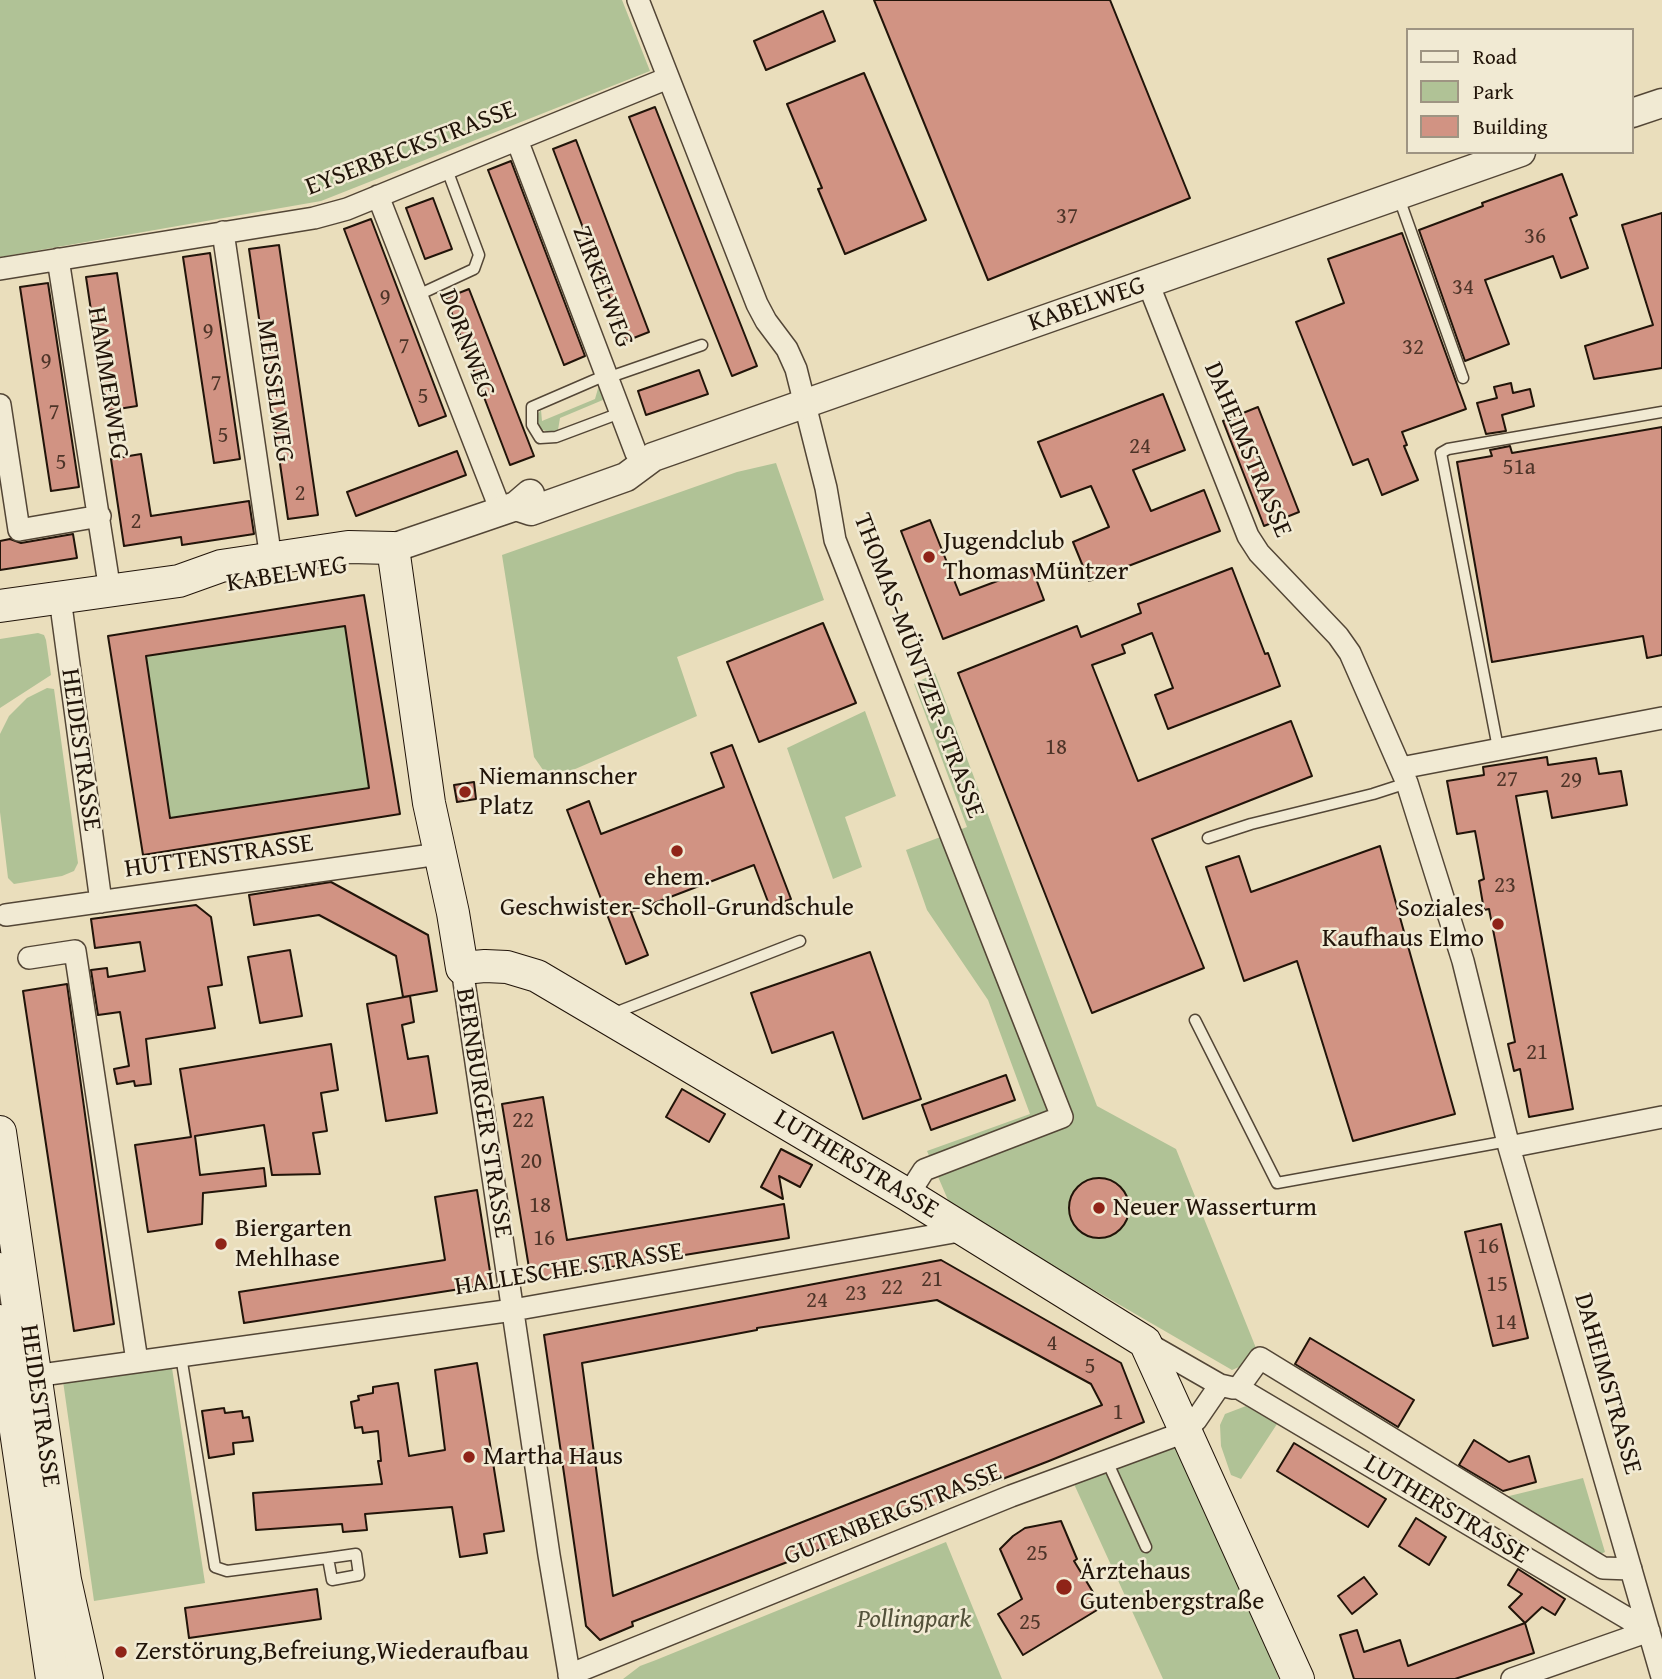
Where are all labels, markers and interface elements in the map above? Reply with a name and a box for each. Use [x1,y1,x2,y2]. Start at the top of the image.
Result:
legend [1406,28,1634,154]
text: Road [1473,41,1517,72]
text: Park [1473,76,1514,107]
street label: EYSERBECKSTRASSE [301,94,521,204]
text: Building [1473,111,1547,142]
house number: 37 [1056,203,1078,231]
street label: ZIRKELWEG [565,222,639,352]
house number: 36 [1524,223,1546,251]
street label: KABELWEG [1024,270,1150,340]
house number: 34 [1452,274,1474,302]
house number: 9 [379,284,391,312]
street label: DORNWEG [431,285,501,403]
street label: HAMMERWEG [80,305,134,461]
house number: 9 [202,318,214,346]
street label: MEISSELWEG [249,318,299,464]
house number: 7 [398,333,410,361]
house number: 32 [1402,334,1424,362]
house number: 9 [40,348,52,376]
street label: DAHEIMSTRASSE [1196,358,1298,542]
house number: 7 [210,370,222,398]
house number: 5 [417,383,429,411]
house number: 7 [48,399,60,427]
house number: 5 [217,422,229,450]
house number: 24 [1129,433,1151,461]
house number: 5 [55,449,67,477]
house number: 51a [1502,454,1536,482]
house number: 2 [294,480,306,508]
house number: 2 [130,508,142,536]
street label: THOMAS-MÜNTZER-STRASSE [845,509,991,823]
place label: Jugendclub Thomas Müntzer [943,526,1128,588]
marker: Jugendclub Thomas Müntzer [921,549,937,565]
street label: KABELWEG [225,550,349,600]
street label: HEIDESTRASSE [53,667,107,833]
house number: 18 [1045,734,1067,762]
place label: Niemannscher Platz [479,761,637,822]
house number: 27 [1496,766,1518,794]
house number: 29 [1560,767,1582,795]
marker: Niemannscher Platz [457,784,473,800]
street label: HUTTENSTRASSE [123,828,315,886]
marker: ehem. Geschwister-Scholl-Grundschule [669,843,685,859]
place label: ehem. Geschwister-Scholl-Grundschule [500,862,854,924]
house number: 23 [1494,872,1516,900]
place label: Soziales Kaufhaus Elmo [1322,893,1484,954]
marker: Soziales Kaufhaus Elmo [1490,916,1506,932]
street label: BERNBURGER STRASSE [448,986,518,1240]
house number: 21 [1526,1039,1548,1067]
street label: LUTHERSTRASSE [768,1104,944,1226]
house number: 22 [512,1107,534,1135]
house number: 20 [520,1148,542,1176]
house number: 18 [529,1192,551,1220]
place label: Neuer Wasserturm [1113,1192,1317,1224]
marker: Neuer Wasserturm [1091,1200,1107,1216]
place label: Biergarten Mehlhase [235,1213,352,1274]
house number: 16 [533,1225,555,1253]
house number: 16 [1477,1233,1499,1261]
marker: Biergarten Mehlhase [213,1236,229,1252]
street label: HALLESCHE STRASSE [452,1237,686,1303]
house number: 21 [921,1266,943,1294]
house number: 15 [1486,1271,1508,1299]
house number: 22 [881,1274,903,1302]
house number: 23 [845,1280,867,1308]
house number: 24 [806,1287,828,1315]
street label: DAHEIMSTRASSE [1566,1290,1648,1478]
house number: 14 [1495,1309,1517,1337]
street label: HEIDESTRASSE [12,1323,66,1489]
house number: 4 [1046,1330,1058,1358]
house number: 5 [1084,1353,1096,1381]
house number: 1 [1112,1399,1124,1427]
place label: Martha Haus [483,1441,623,1473]
marker: Martha Haus [461,1449,477,1465]
street label: LUTHERSTRASSE [1358,1449,1534,1571]
street label: GUTENBERGSTRASSE [780,1457,1006,1573]
house number: 25 [1026,1540,1048,1568]
place label: Ärztehaus Gutenbergstraße [1080,1556,1264,1618]
marker: Ärztehaus Gutenbergstraße [1054,1577,1074,1597]
park label: Pollingpark [857,1604,971,1636]
house number: 25 [1019,1609,1041,1637]
place label: Zerstörung,Befreiung,Wiederaufbau [135,1636,529,1668]
marker: Zerstörung,Befreiung,Wiederaufbau [113,1644,129,1660]

